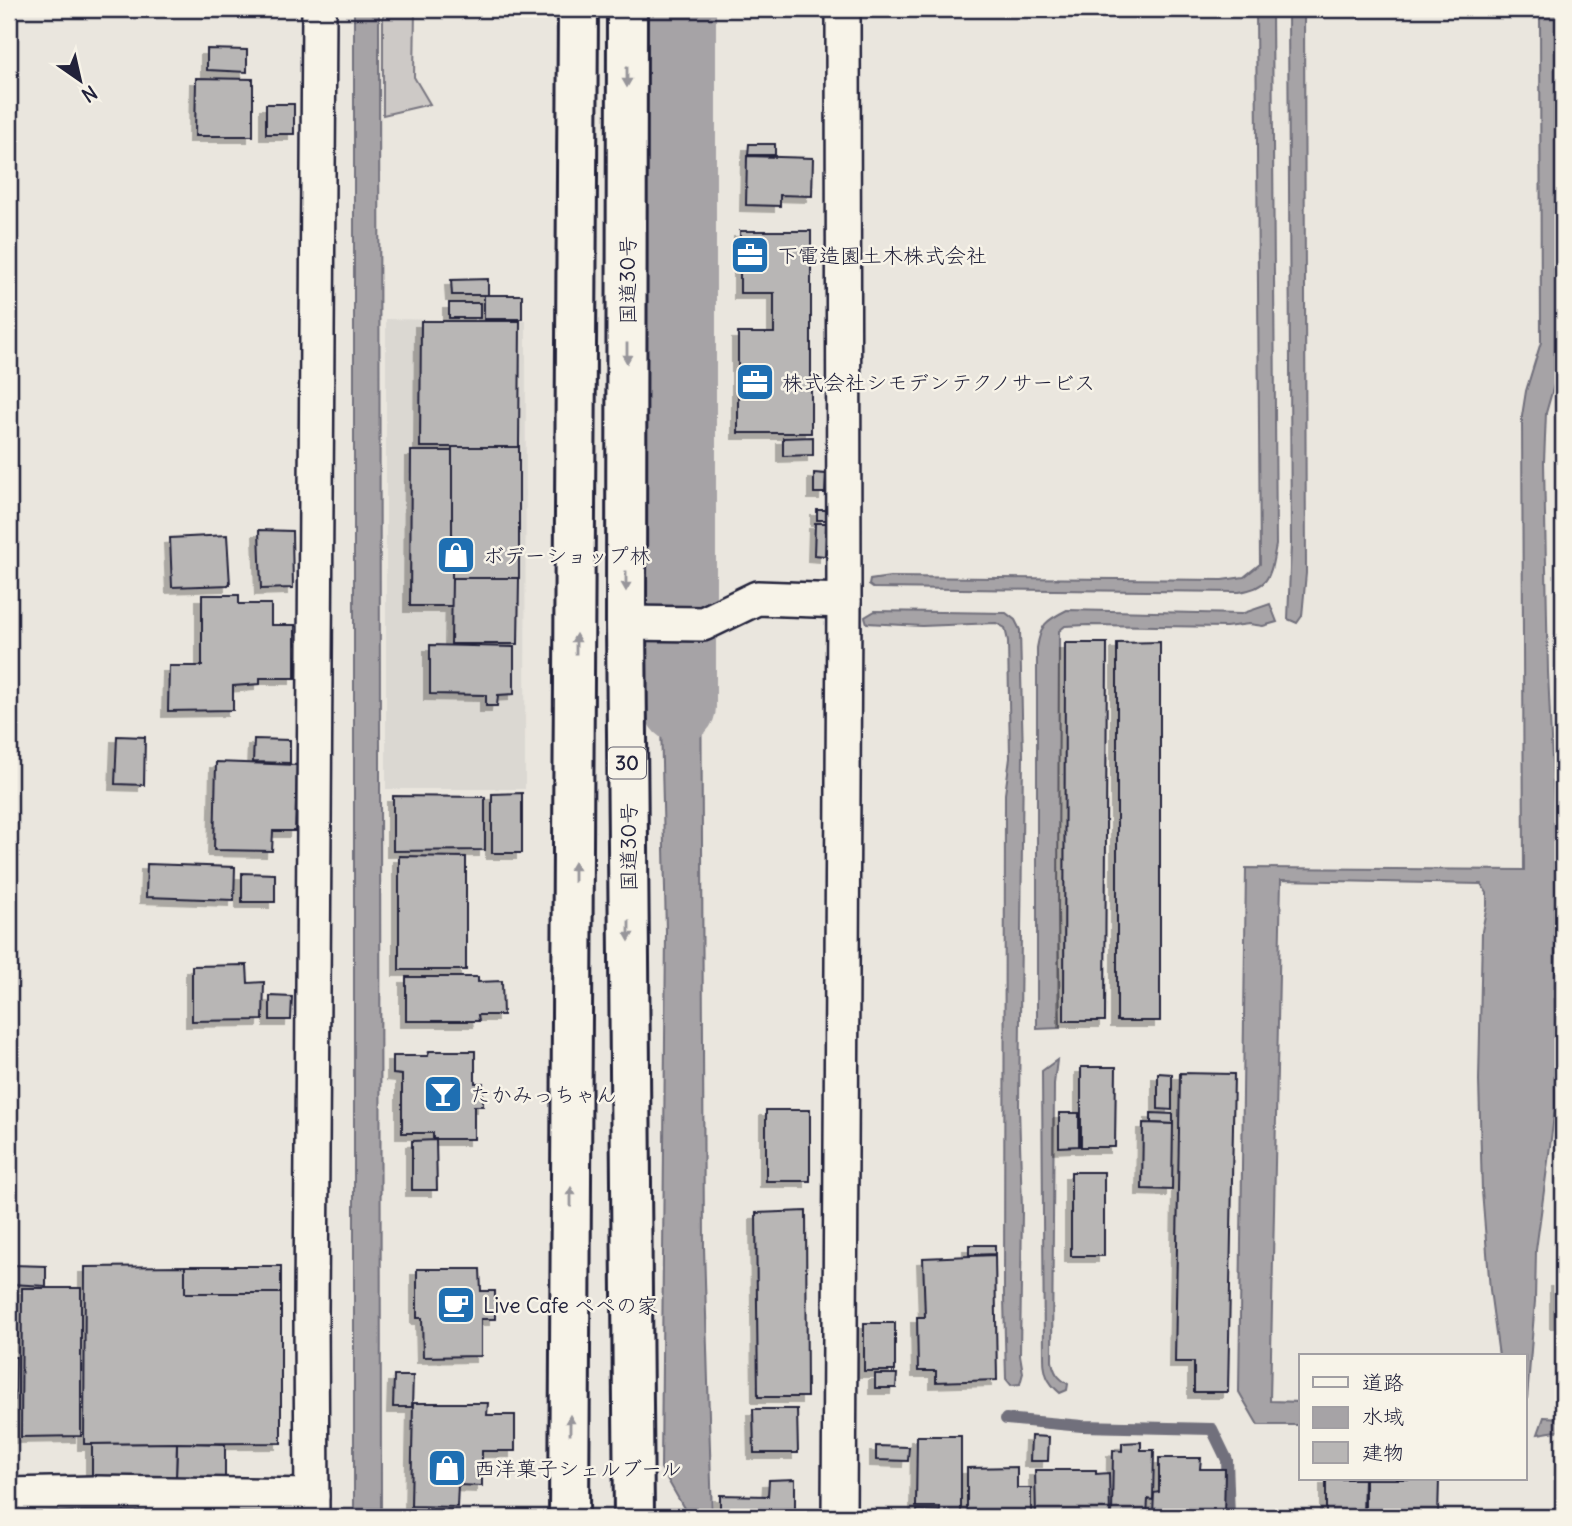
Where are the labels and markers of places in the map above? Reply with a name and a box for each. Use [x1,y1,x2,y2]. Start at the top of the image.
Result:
office icon: 下電造園土木株式会社 [729,234,771,276]
place label: 下電造園土木株式会社 [777,242,987,269]
office icon: 株式会社シモデンテクノサービス [734,361,776,403]
place label: 株式会社シモデンテクノサービス [782,369,1095,396]
shop icon: ボデーショップ林 [435,534,477,576]
place label: ボデーショップ林 [483,542,650,569]
bar icon: たかみっちゃん [422,1073,464,1115]
place label: たかみっちゃん [470,1081,617,1108]
cafe icon: Live Cafe ペペの家 [435,1284,477,1326]
place label: Live Cafe ペペの家 [483,1292,658,1319]
shop icon: 西洋菓子シェルブール [426,1447,468,1489]
place label: 西洋菓子シェルブール [474,1455,682,1482]

